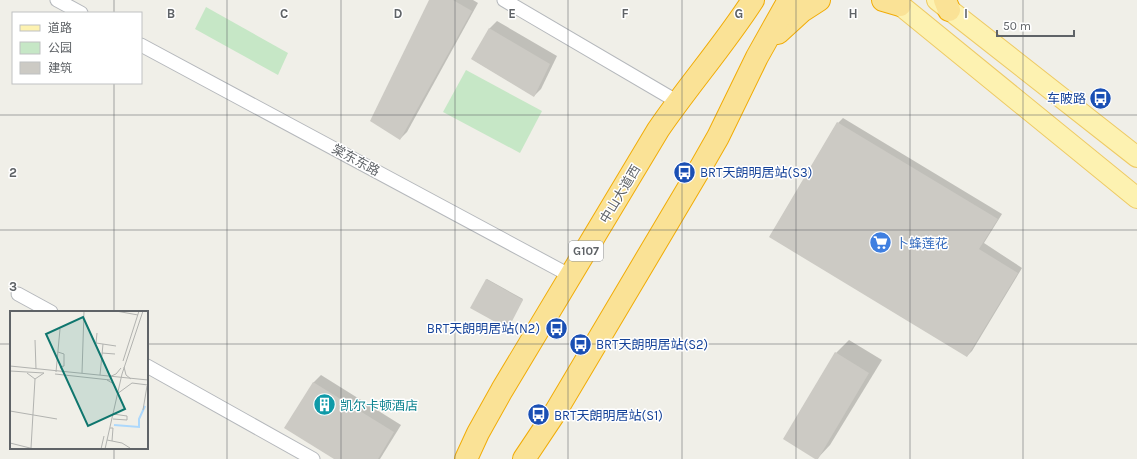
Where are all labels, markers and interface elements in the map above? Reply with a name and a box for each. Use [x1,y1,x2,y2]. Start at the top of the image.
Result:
text: B [167,6,175,21]
text: C [280,6,288,21]
text: D [394,6,403,21]
text: E [508,6,516,21]
text: F [621,6,629,21]
text: G [735,6,743,21]
text: H [848,6,858,21]
text: I [964,6,968,21]
legend [12,12,142,84]
scale bar [997,12,1074,38]
text: 50 m [1003,19,1031,33]
text: 道路 [48,21,72,35]
text: 公园 [48,41,72,55]
text: 建筑 [48,61,72,75]
bus stop icon: 车陂路 [1088,85,1114,111]
place label: 车陂路 [1047,91,1086,106]
street label: 棠东东路 [330,141,382,179]
bus stop icon: BRT天朗明居站(S3) [672,159,698,185]
street label: 中山大道西 [597,162,643,226]
text: 2 [9,165,17,180]
place label: BRT天朗明居站(S3) [700,165,812,180]
supermarket icon: 卜蜂莲花 [868,230,894,256]
place label: 卜蜂莲花 [896,236,948,251]
road number: G107 [569,241,603,261]
text: 3 [9,279,17,294]
inset map [10,311,148,449]
bus stop icon: BRT天朗明居站(N2) [543,315,569,341]
place label: BRT天朗明居站(N2) [427,321,540,336]
bus stop icon: BRT天朗明居站(S2) [568,331,594,357]
place label: BRT天朗明居站(S2) [596,337,708,352]
building icon: 凯尔卡顿酒店 [311,392,337,418]
place label: 凯尔卡顿酒店 [340,398,418,413]
bus stop icon: BRT天朗明居站(S1) [526,402,552,428]
place label: BRT天朗明居站(S1) [554,408,663,423]

